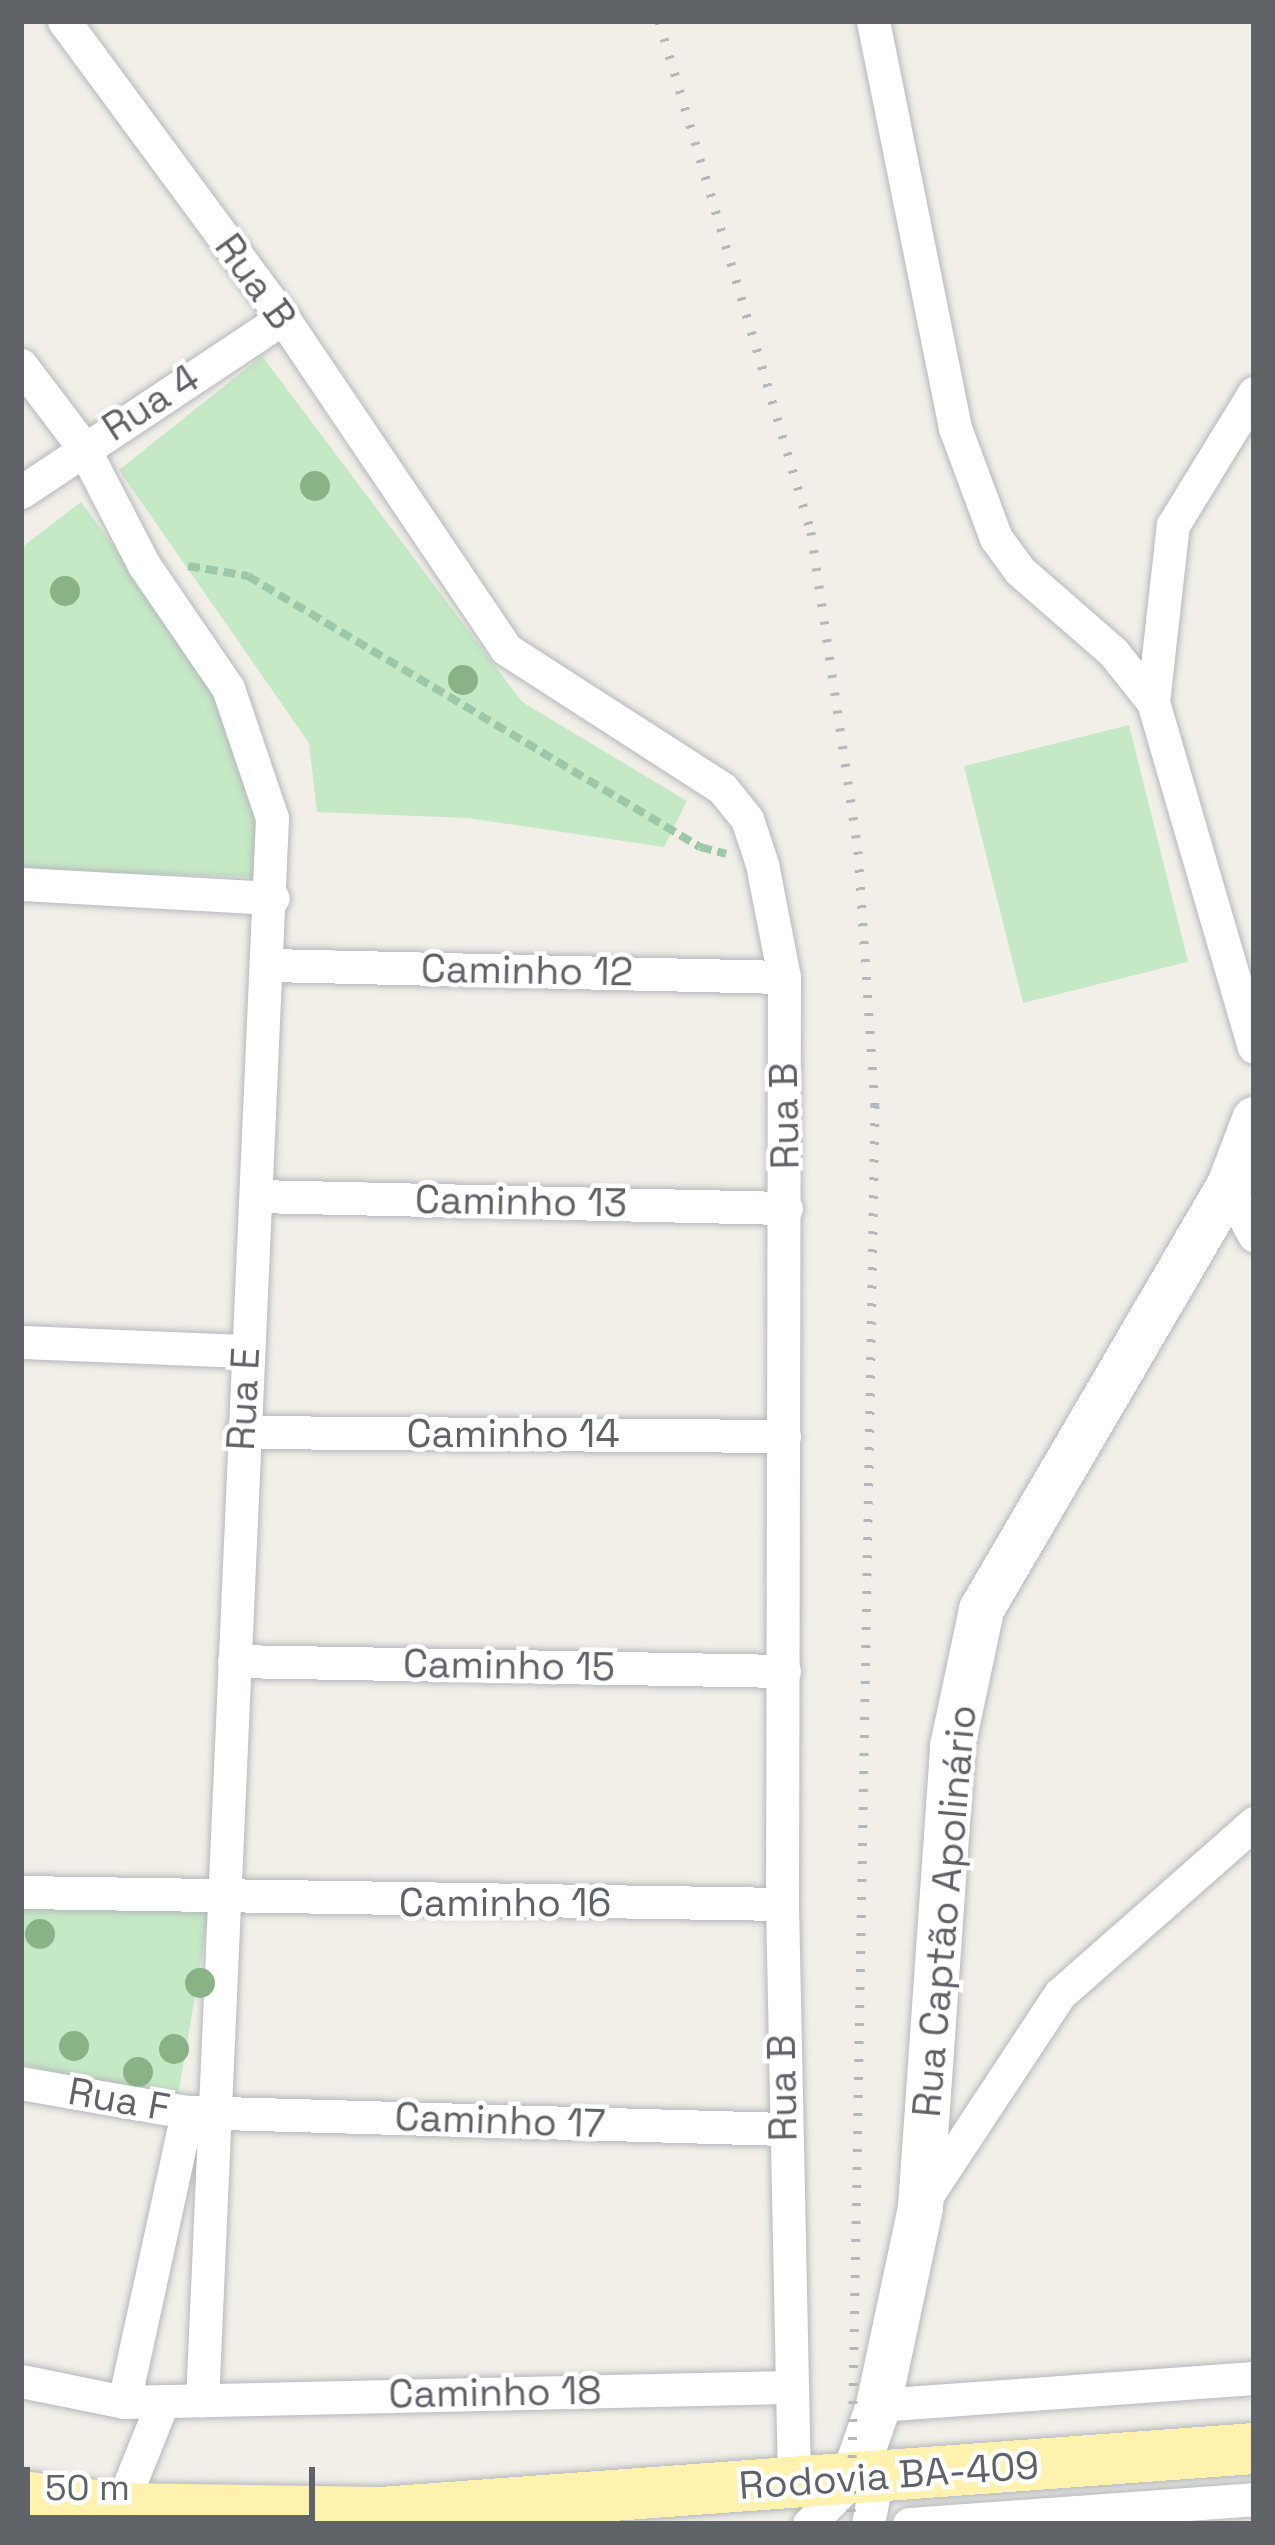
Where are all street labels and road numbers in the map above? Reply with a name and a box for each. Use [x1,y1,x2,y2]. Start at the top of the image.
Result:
street label: Rua B [205,225,305,339]
street label: Rua 4 [94,355,208,451]
street label: Caminho 12 [420,946,634,996]
street label: Rua B [761,1062,809,1170]
street label: Caminho 13 [414,1177,628,1227]
street label: Rua E [218,1346,270,1452]
street label: Caminho 14 [406,1411,620,1457]
street label: Caminho 15 [403,1641,615,1691]
street label: Rua Captão Apolinário [904,1703,986,2119]
street label: Caminho 16 [399,1880,611,1926]
street label: Rua B [759,2034,807,2142]
street label: Rua F [65,2068,173,2132]
street label: Caminho 17 [394,2094,606,2148]
street label: Caminho 18 [388,2368,602,2418]
street label: Rodovia BA-409 [737,2442,1041,2510]

